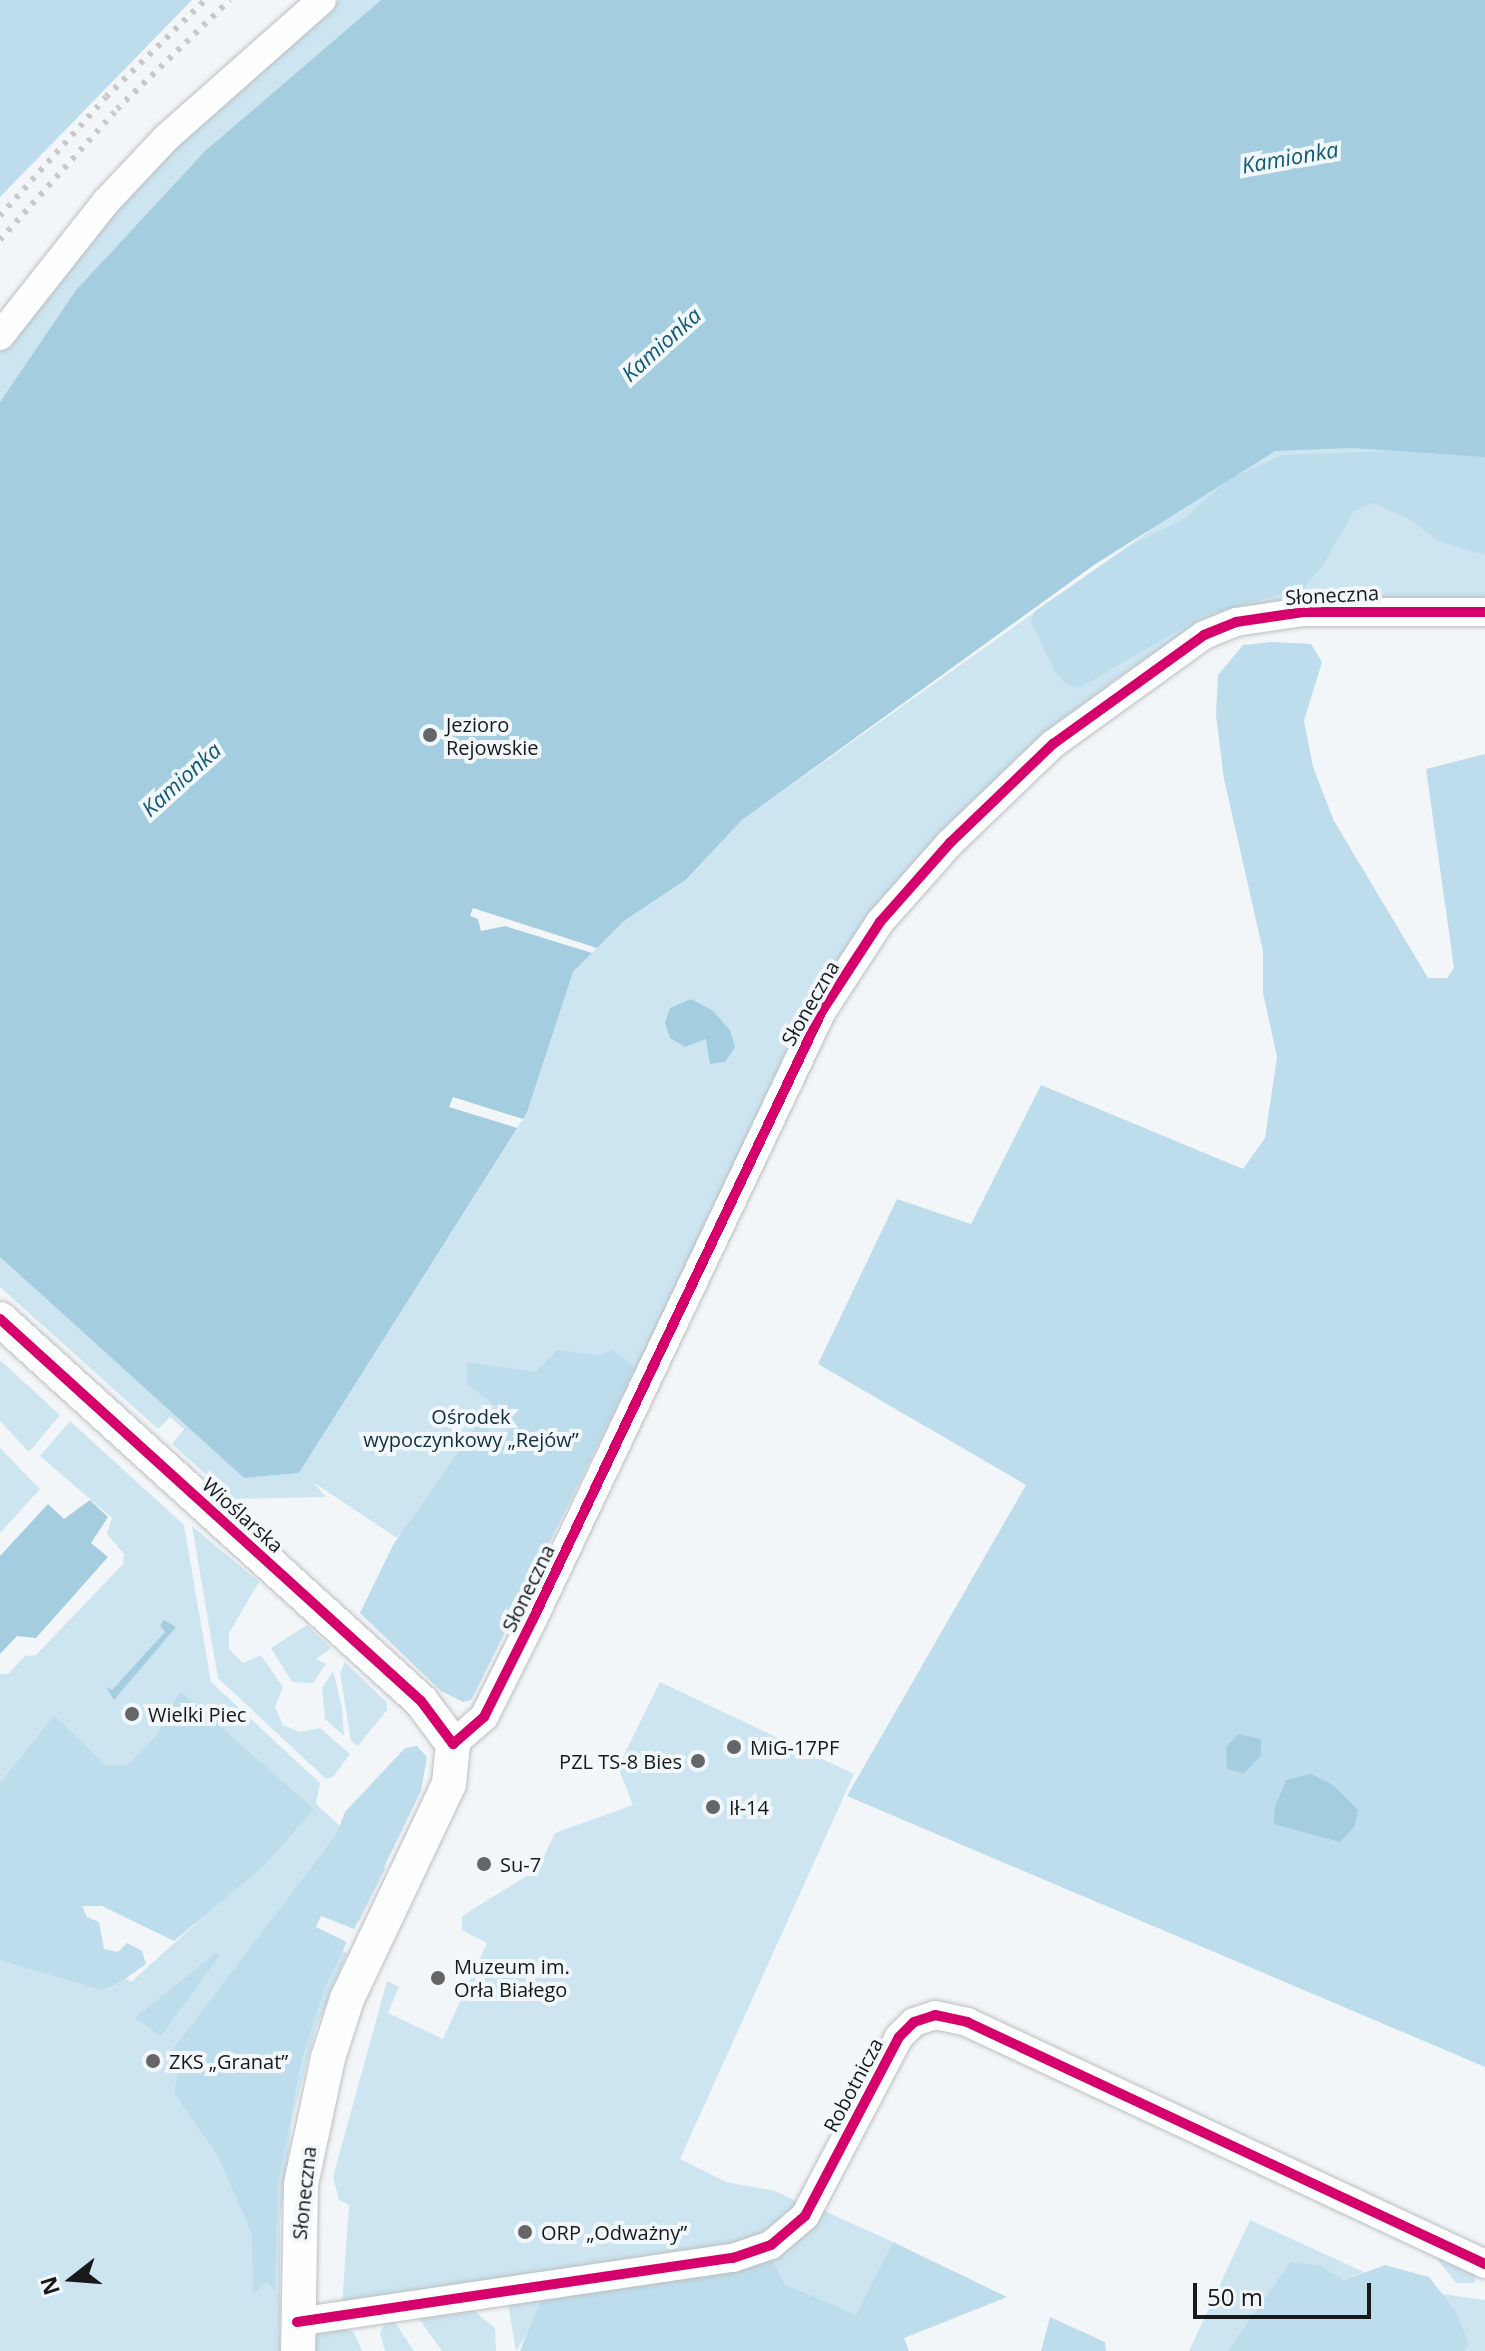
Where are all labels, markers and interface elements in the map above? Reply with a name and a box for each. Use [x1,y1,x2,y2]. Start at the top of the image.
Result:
water label: Kamionka [1240,136,1340,178]
water label: Kamionka [616,301,706,387]
street label: Słoneczna [1284,581,1380,609]
place label: Jezioro Rejowskie [446,712,538,759]
marker: Jezioro Rejowskie [421,726,439,744]
water label: Kamionka [136,736,226,822]
street label: Słoneczna [776,956,844,1050]
park label: Ośrodek wypoczynkowy „Rejów” [363,1404,579,1451]
street label: Wioślarska [198,1472,288,1558]
street label: Słoneczna [497,1541,559,1635]
place label: Wielki Piec [148,1702,246,1726]
marker: Wielki Piec [123,1705,141,1723]
place label: MiG-17PF [750,1735,839,1759]
marker: MiG-17PF [725,1738,743,1756]
place label: PZL TS-8 Bies [559,1749,682,1773]
marker: PZL TS-8 Bies [689,1752,707,1770]
place label: Ił-14 [729,1795,769,1819]
marker: Ił-14 [704,1798,722,1816]
place label: Su-7 [500,1852,541,1876]
marker: Su-7 [475,1855,493,1873]
place label: Muzeum im. Orła Białego [454,1954,570,2001]
marker: Muzeum im. Orła Białego [429,1969,447,1987]
street label: Robotnicza [818,2034,888,2136]
place label: ZKS „Granat” [169,2049,288,2073]
marker: ZKS „Granat” [144,2052,162,2070]
street label: Słoneczna [287,2145,321,2241]
place label: ORP „Odważny” [541,2220,687,2244]
marker: ORP „Odważny” [516,2223,534,2241]
north arrow [32,2239,112,2319]
scale bar [1197,2267,1375,2317]
text: N [32,2273,66,2299]
text: 50 m [1207,2280,1263,2313]

